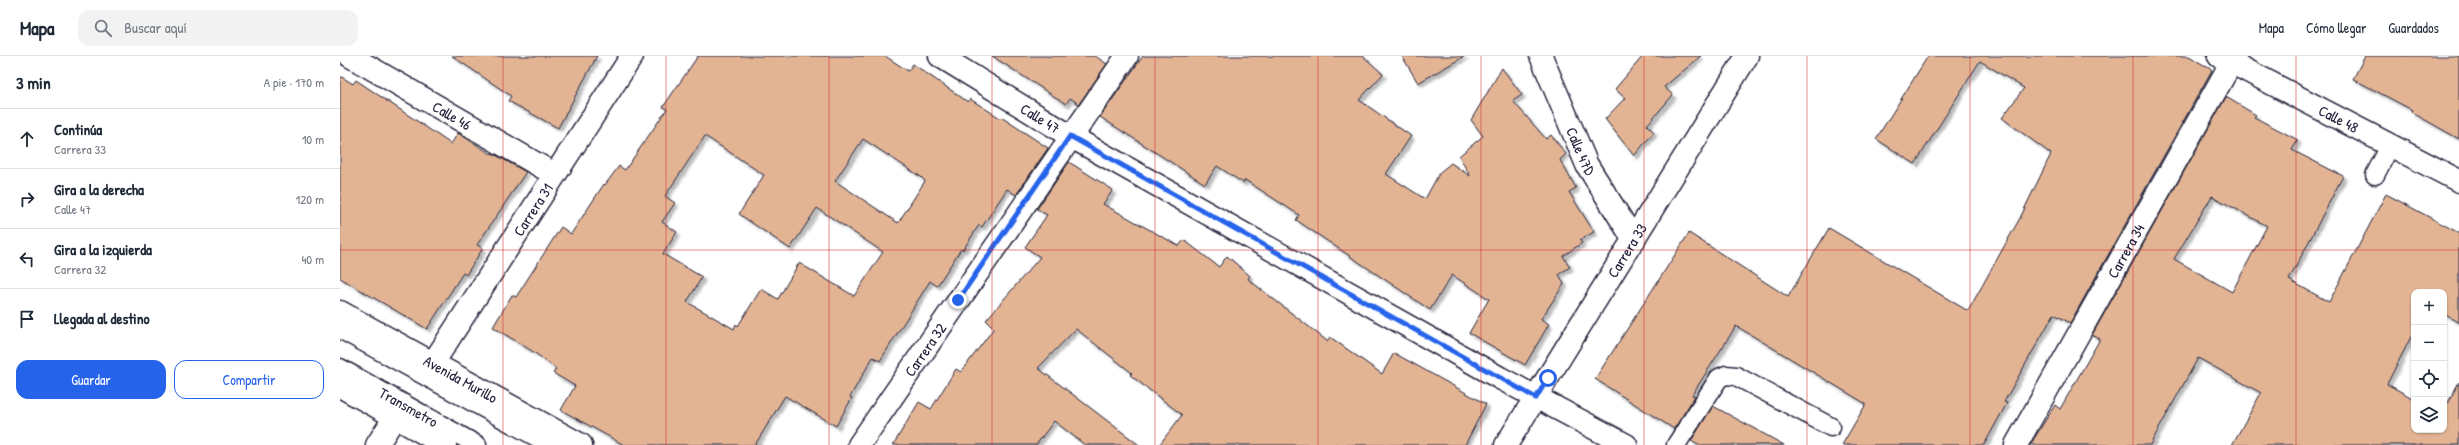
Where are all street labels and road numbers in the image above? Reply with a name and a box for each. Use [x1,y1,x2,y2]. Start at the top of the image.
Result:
street label: Calle 46 [429,96,475,135]
street label: Calle 47 [1017,98,1064,138]
street label: Calle 48 [2315,99,2362,137]
street label: Calle 47D [1562,124,1602,180]
street label: Carrera 31 [508,179,557,240]
street label: Carrera 33 [1602,219,1652,281]
street label: Carrera 34 [2102,219,2149,282]
street label: Carrera 32 [899,319,951,380]
street label: Avenida Murillo [420,350,501,408]
street label: Transmetro [376,382,442,432]

